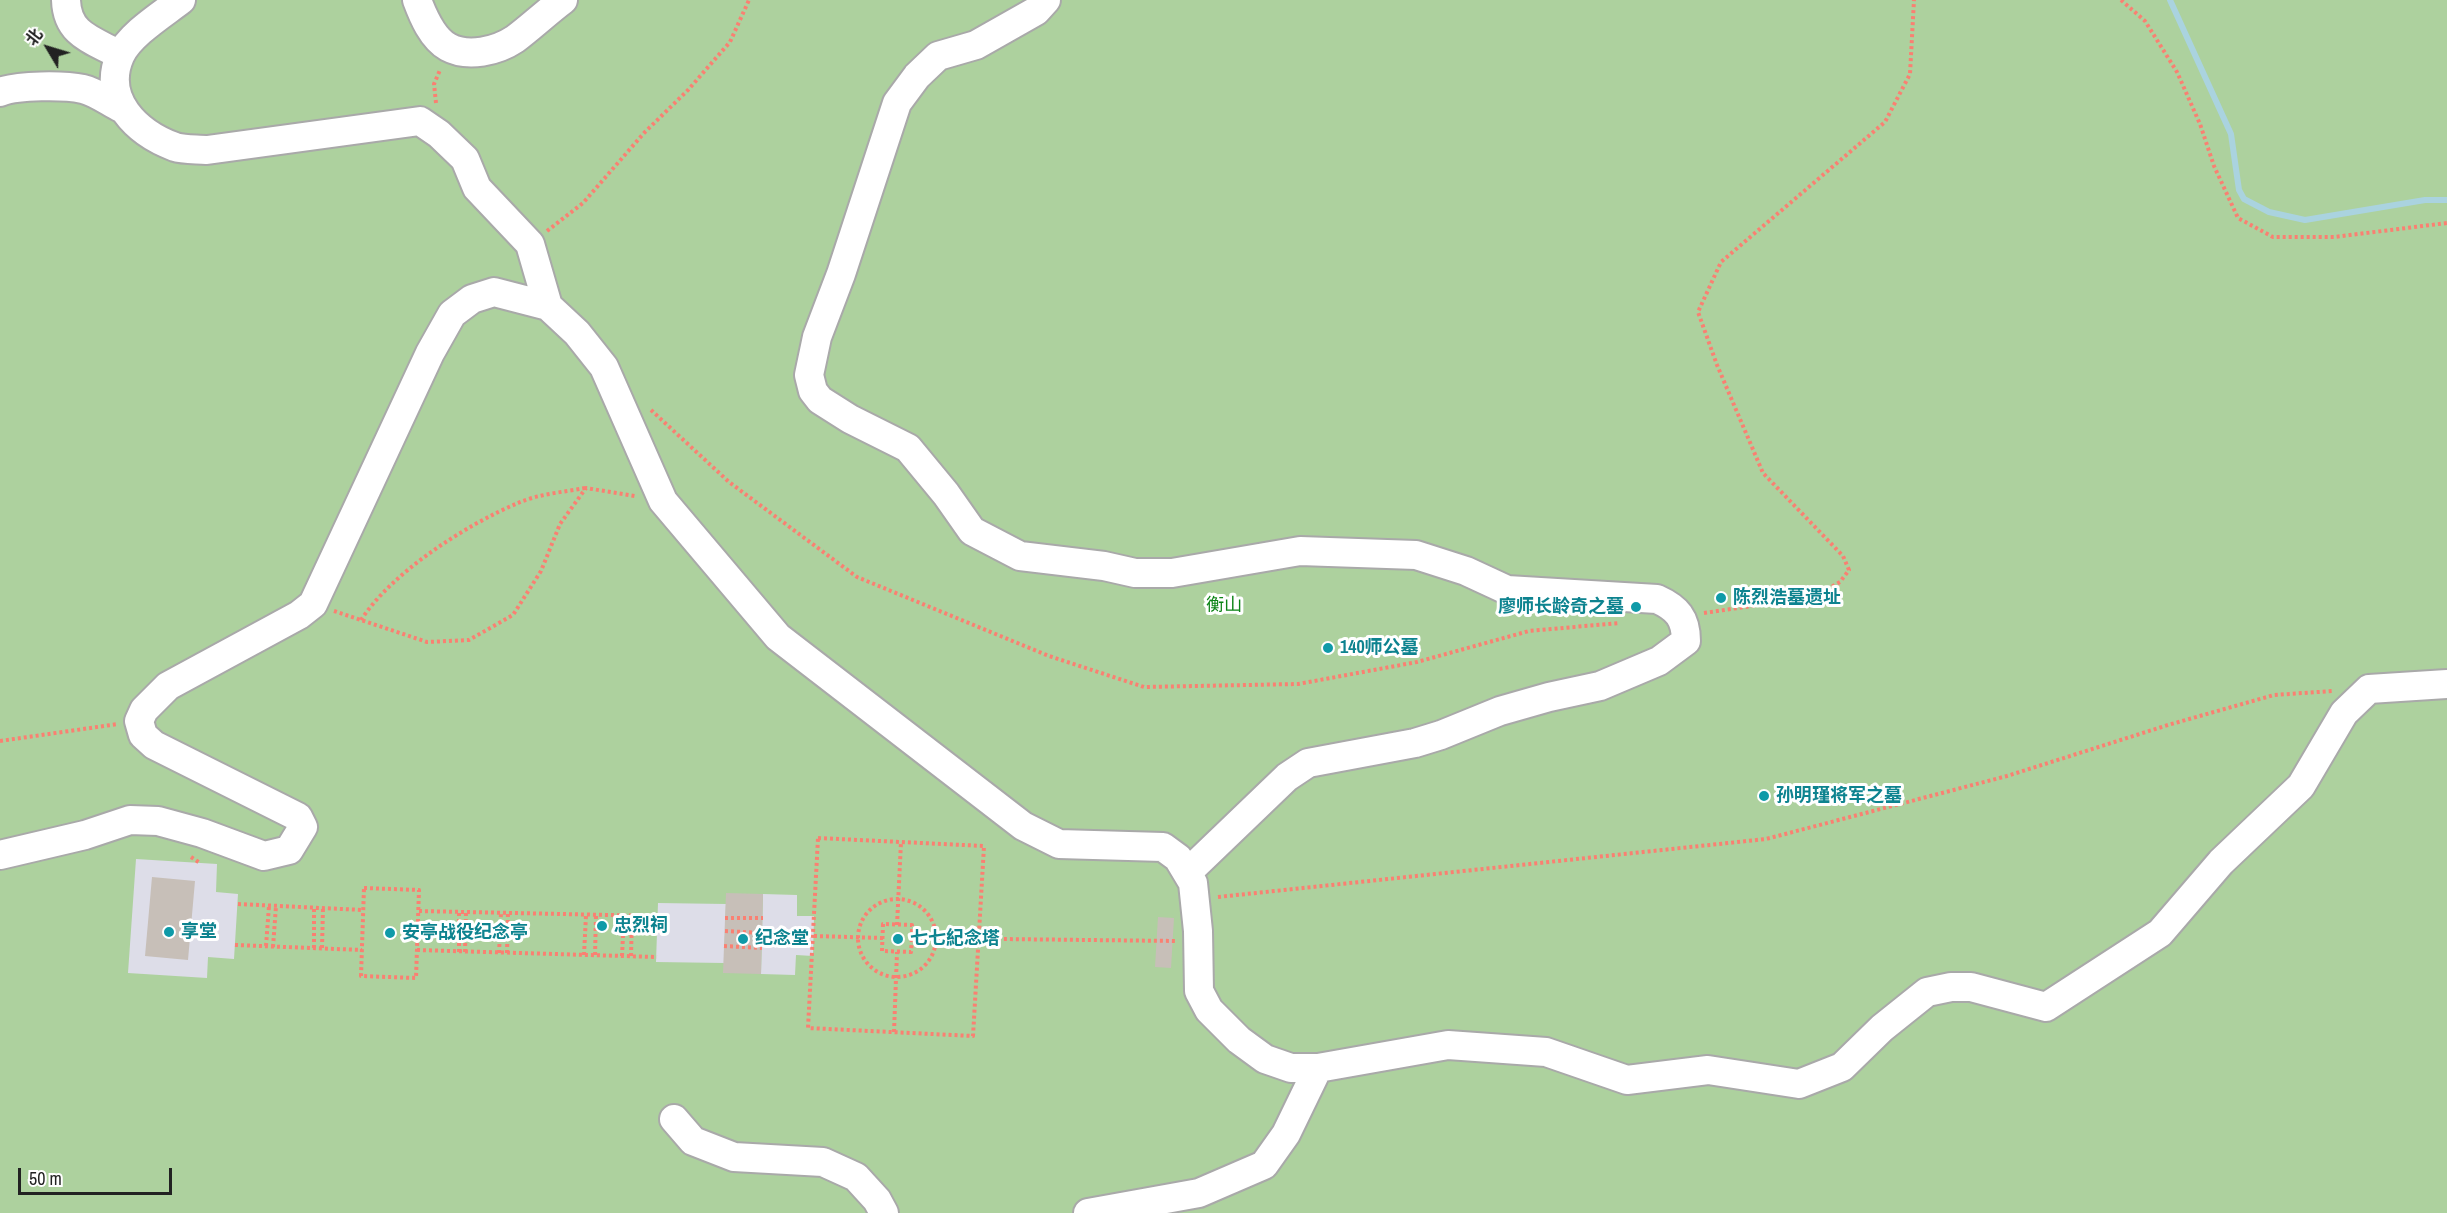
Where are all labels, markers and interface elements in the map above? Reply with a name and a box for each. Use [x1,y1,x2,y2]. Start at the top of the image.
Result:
north arrow [18,18,78,78]
text: 北 [20,24,47,50]
place label: 陈烈浩墓遗址 [1733,587,1841,609]
marker: 陈烈浩墓遗址 [1714,591,1728,605]
park label: 衡山 [1206,595,1242,617]
place label: 廖师长龄奇之墓 [1498,596,1624,618]
marker: 廖师长龄奇之墓 [1629,600,1643,614]
place label: 140师公墓 [1340,637,1419,659]
marker: 140师公墓 [1321,641,1335,655]
place label: 孙明瑾将军之墓 [1776,785,1902,807]
marker: 孙明瑾将军之墓 [1757,789,1771,803]
place label: 忠烈祠 [614,915,668,937]
marker: 忠烈祠 [595,919,609,933]
place label: 享堂 [181,921,217,943]
place label: 安亭战役纪念亭 [402,922,528,944]
marker: 享堂 [162,925,176,939]
marker: 安亭战役纪念亭 [383,926,397,940]
place label: 纪念堂 [755,928,809,950]
place label: 七七紀念塔 [910,928,1000,950]
marker: 纪念堂 [736,932,750,946]
marker: 七七紀念塔 [891,932,905,946]
scale bar [21,1156,176,1194]
text: 50 m [29,1166,62,1191]

